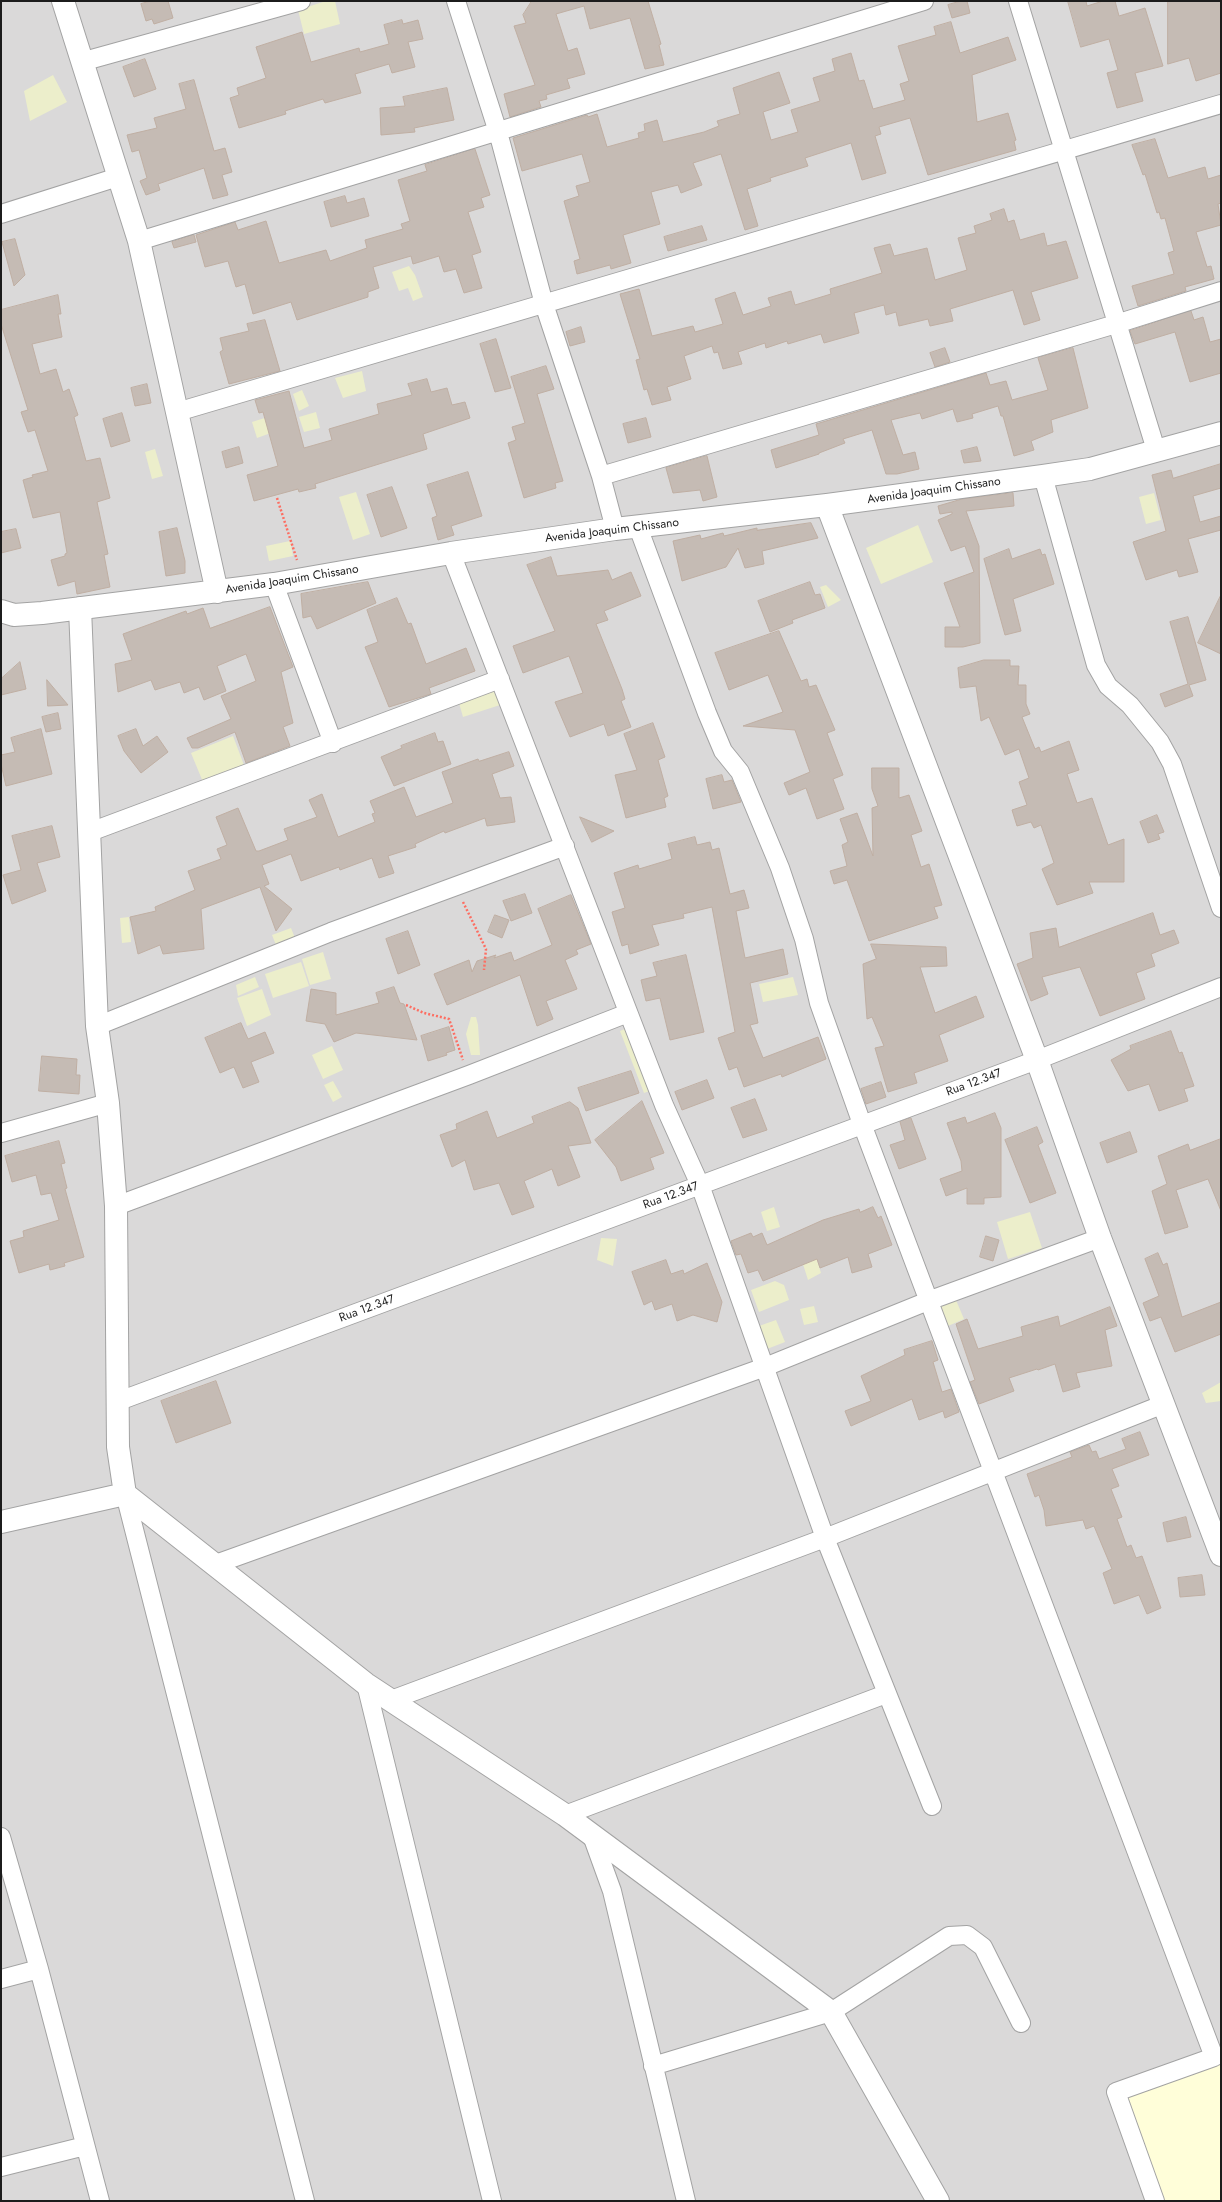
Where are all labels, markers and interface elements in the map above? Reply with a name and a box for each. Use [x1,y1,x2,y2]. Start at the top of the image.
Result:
street label: Avenida Joaquim Chissano [866,475,1002,507]
street label: Avenida Joaquim Chissano [544,516,680,546]
street label: Avenida Joaquim Chissano [224,562,360,598]
street label: Rua 12.347 [944,1066,1004,1100]
street label: Rua 12.347 [641,1179,701,1213]
street label: Rua 12.347 [337,1292,397,1326]

